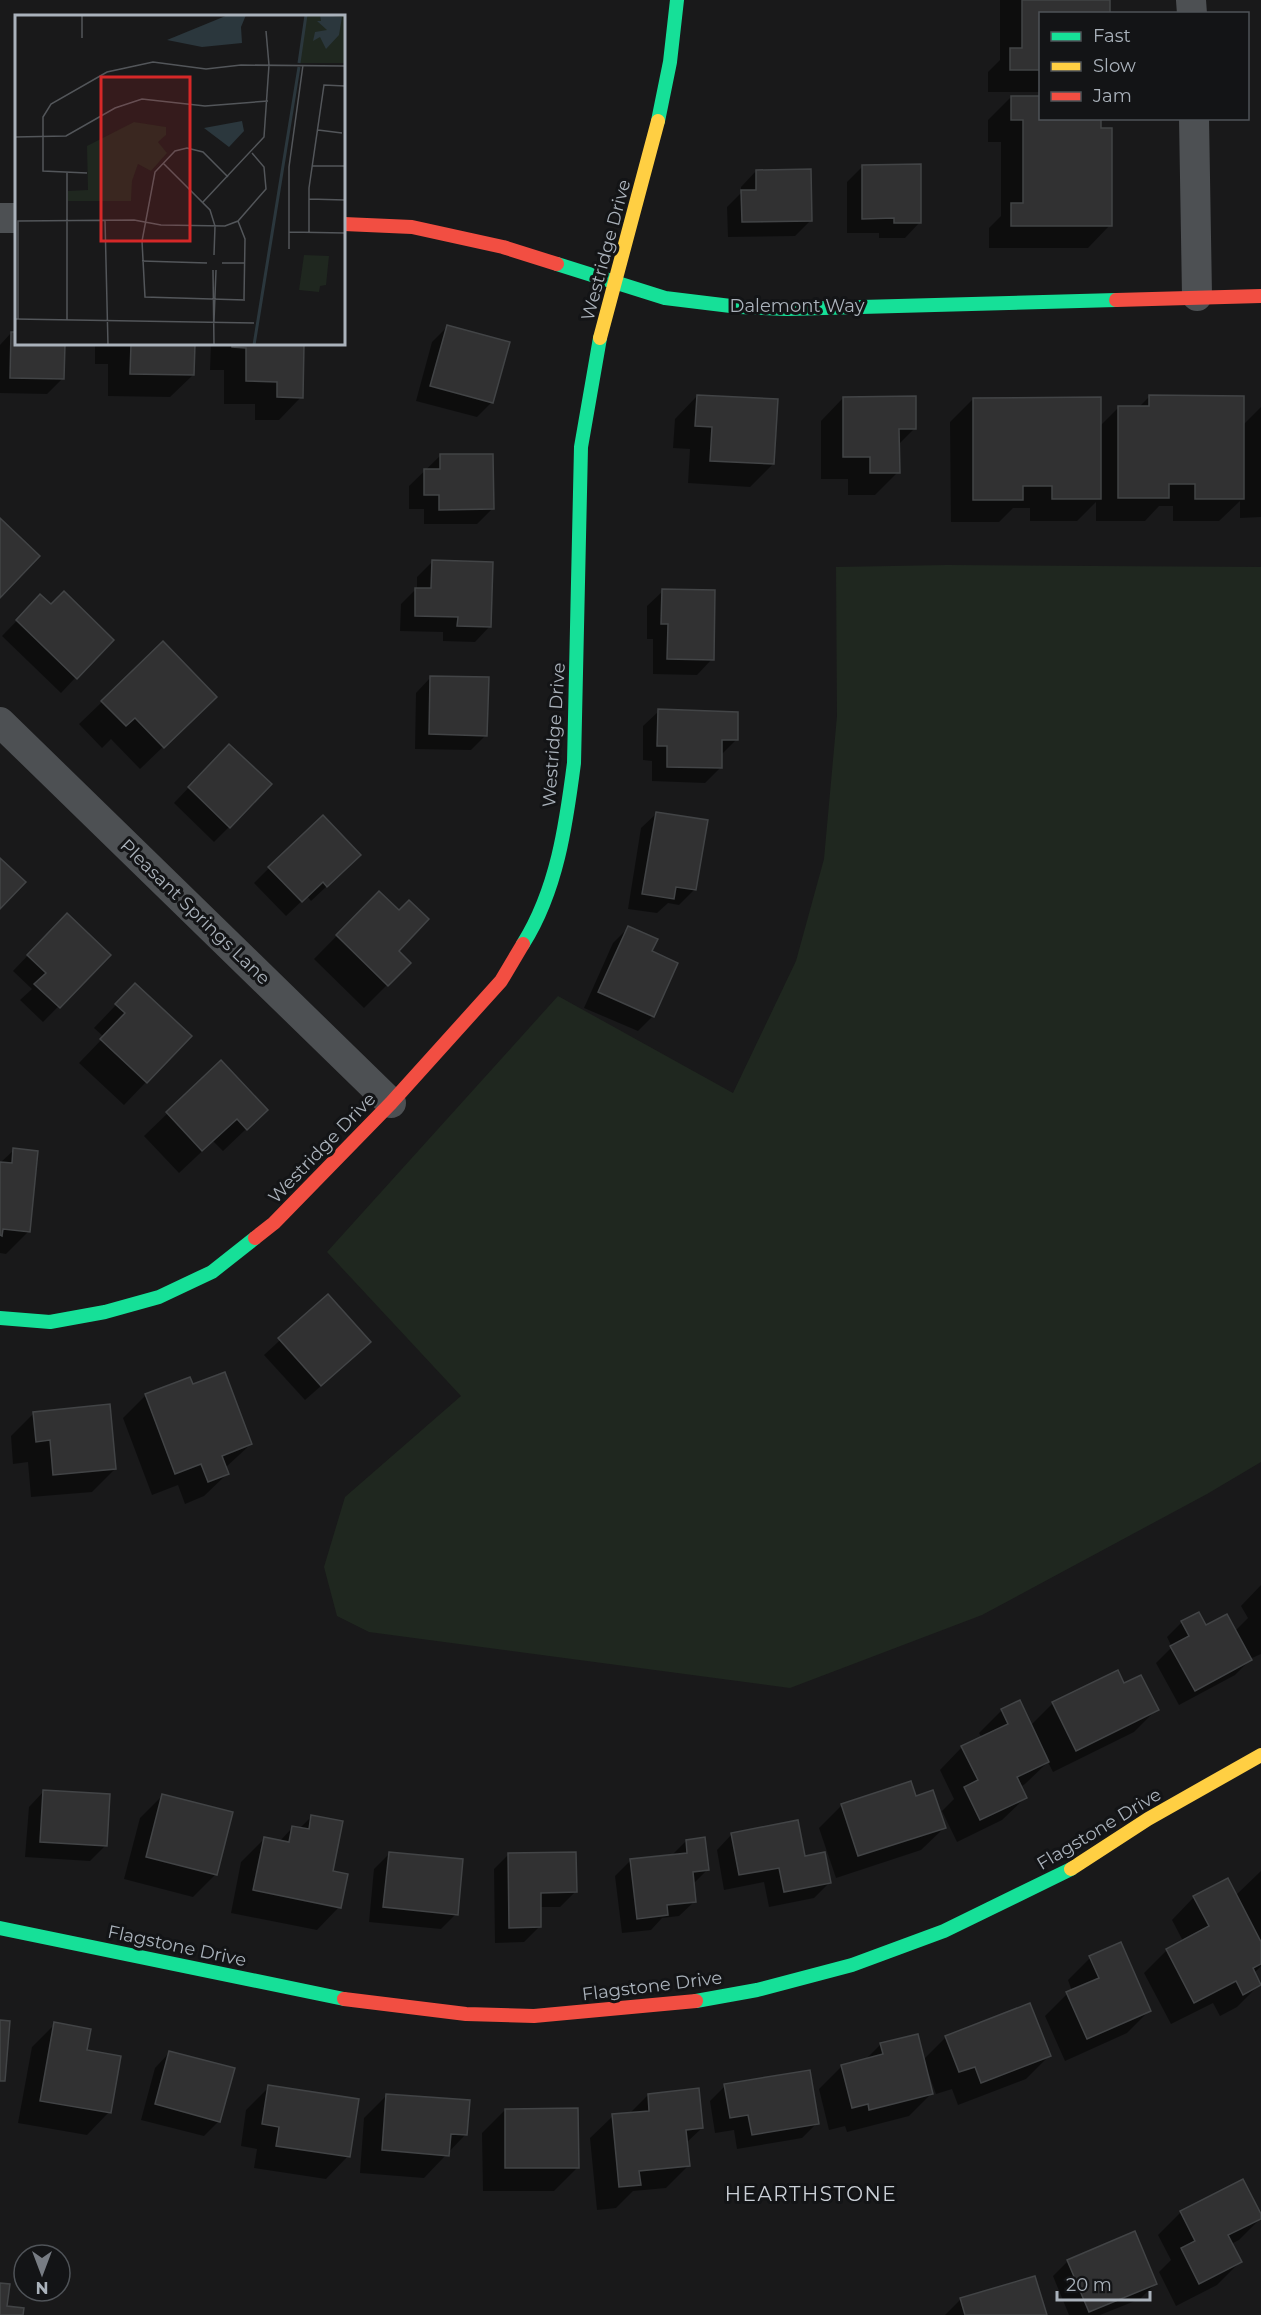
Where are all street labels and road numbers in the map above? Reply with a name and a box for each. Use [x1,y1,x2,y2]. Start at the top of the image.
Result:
street label: Westridge Drive [577,177,635,323]
street label: Dalemont Way [730,295,865,317]
street label: Westridge Drive [538,662,570,808]
street label: Pleasant Springs Lane [115,835,275,989]
street label: Westridge Drive [264,1088,380,1208]
street label: Flagstone Drive [1033,1783,1165,1875]
street label: Flagstone Drive [106,1921,248,1971]
street label: Flagstone Drive [581,1966,723,2006]

